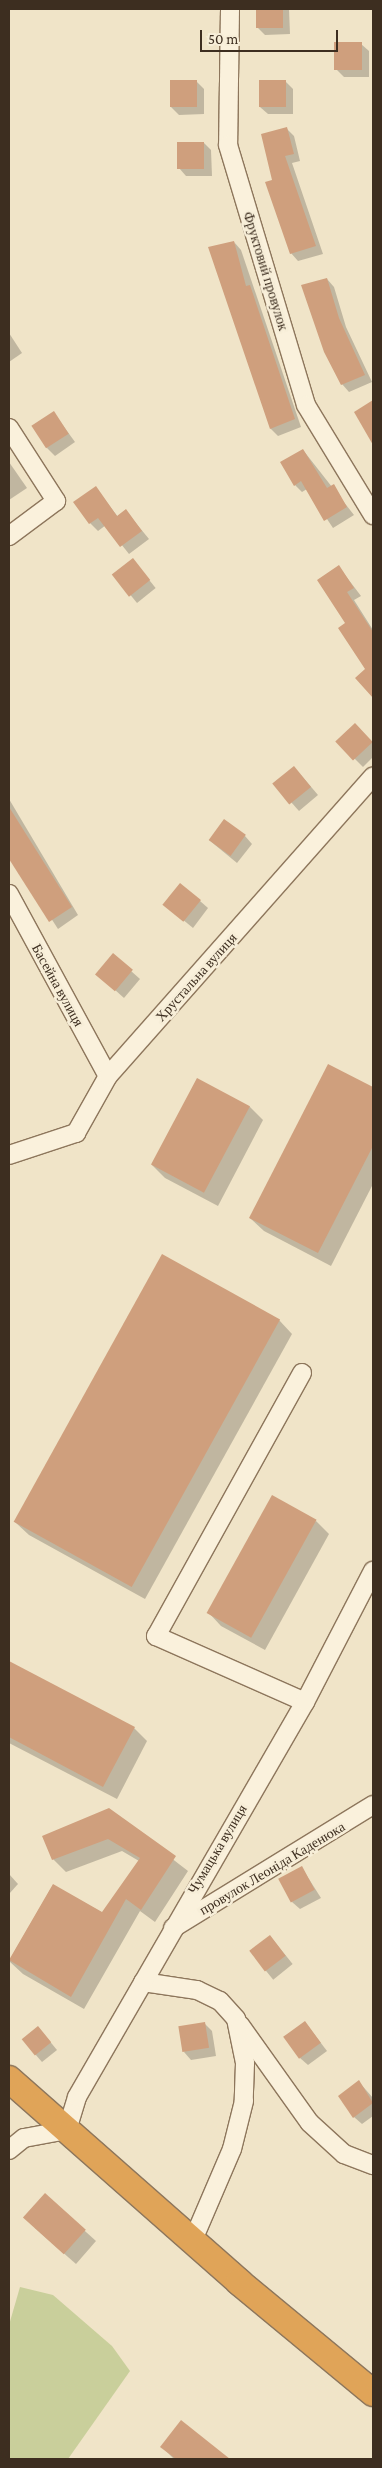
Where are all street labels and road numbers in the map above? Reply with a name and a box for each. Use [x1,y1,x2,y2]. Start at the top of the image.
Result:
street label: Фруктовий провулок [240,210,292,332]
street label: Хрустальна вулиця [152,929,240,1025]
street label: Басейна вулиця [28,941,88,1029]
street label: Чумацька вулиця [184,1801,250,1897]
street label: провулок Леоніда Каденюка [196,1818,348,1918]

